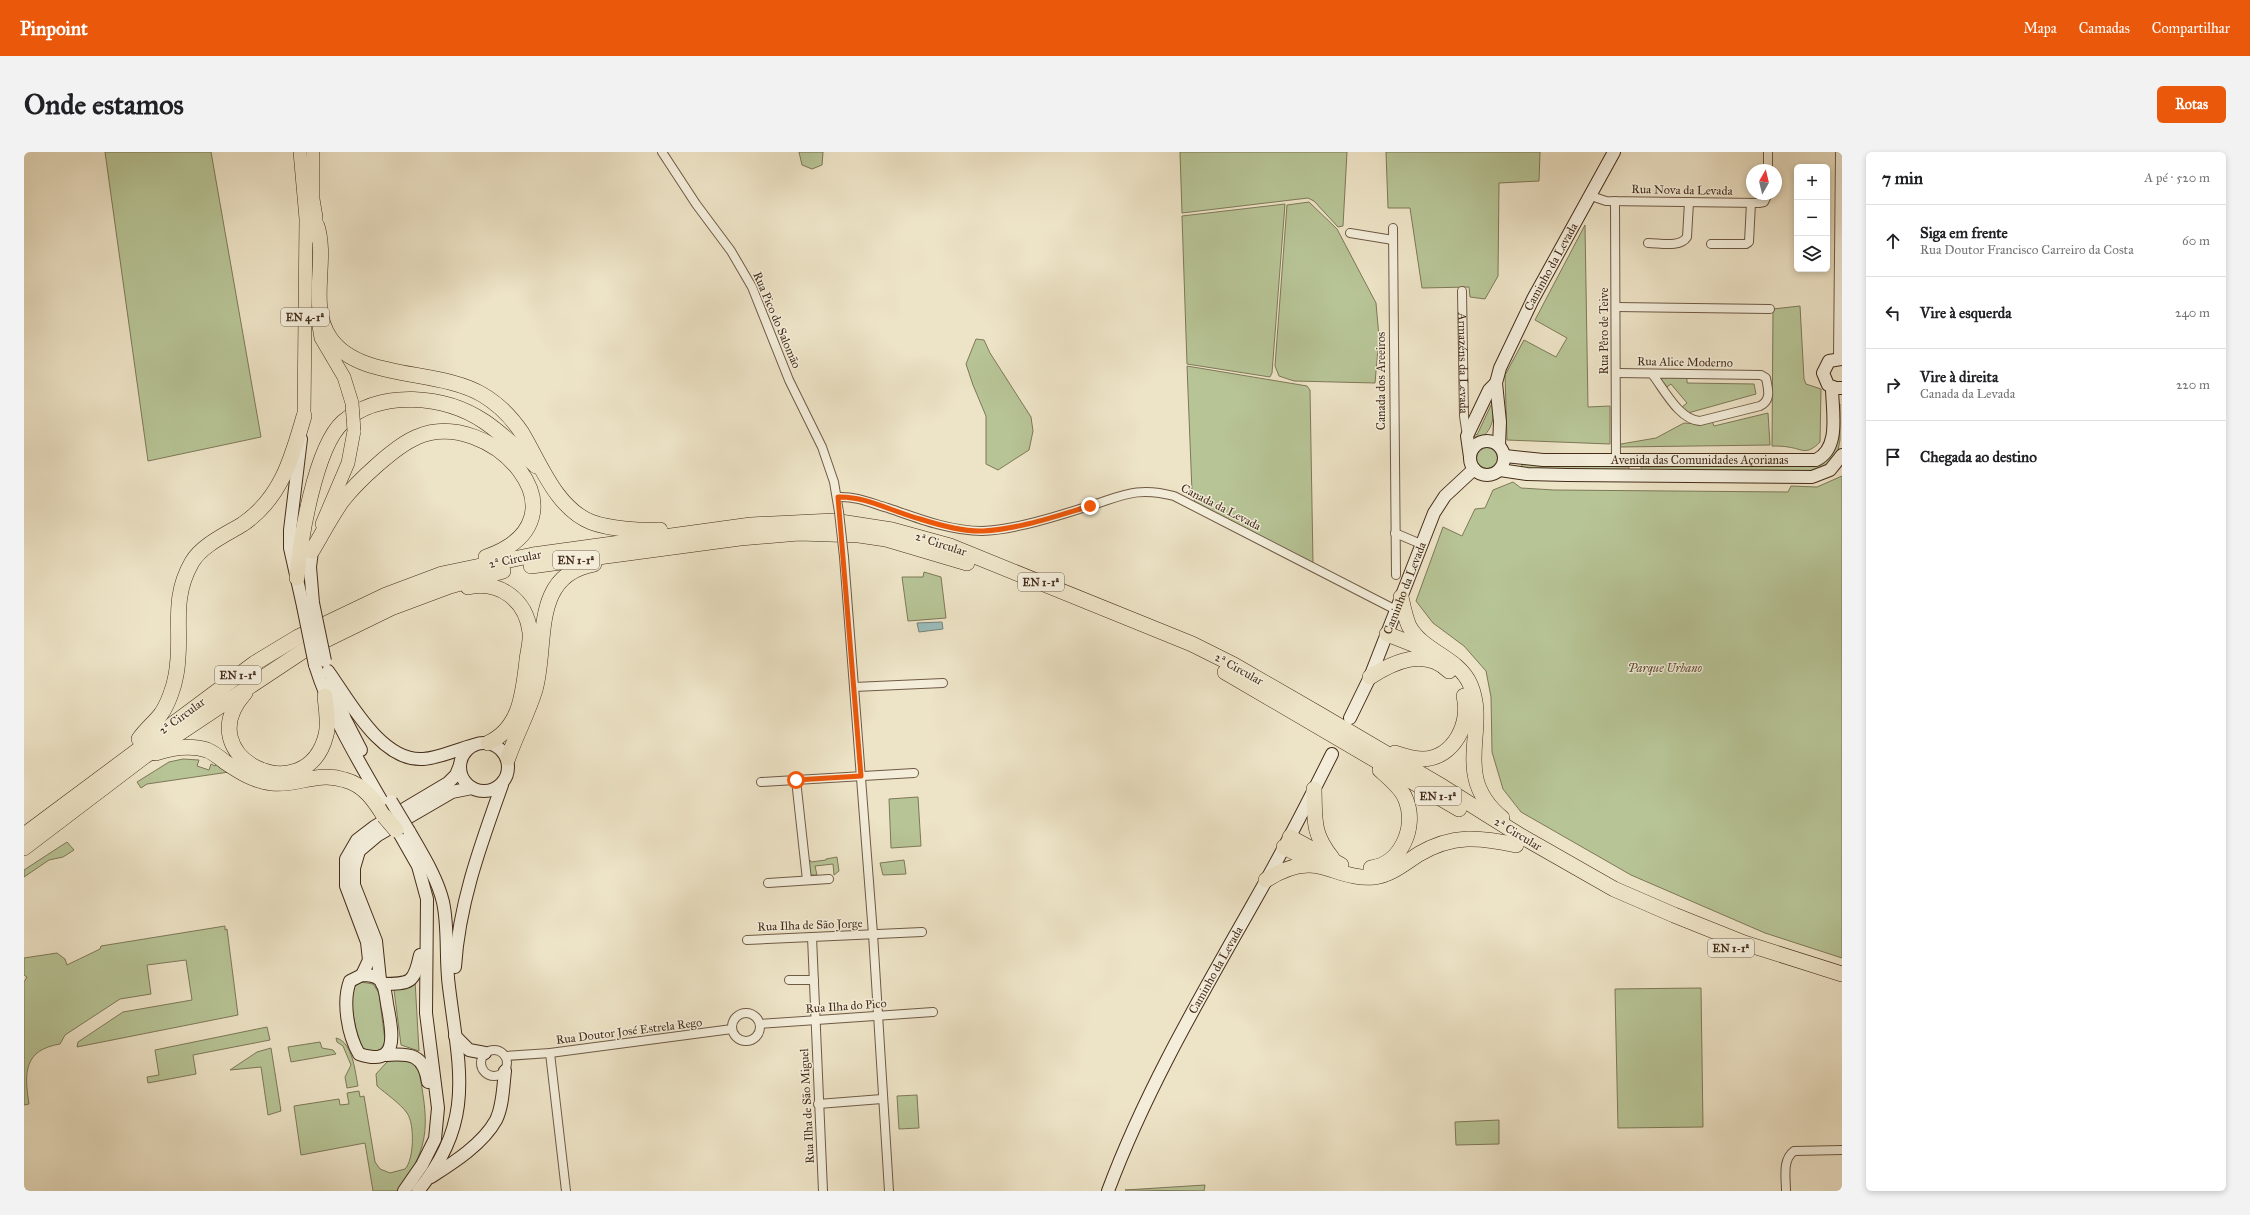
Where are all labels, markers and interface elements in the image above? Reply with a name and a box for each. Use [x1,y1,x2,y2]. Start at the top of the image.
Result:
text: Pinpoint [20,17,88,40]
text: Mapa [2023,20,2057,37]
text: Camadas [2079,20,2130,37]
text: Compartilhar [2152,20,2230,37]
button: Rotas [2157,86,2226,123]
text: Onde estamos [24,87,184,122]
north arrow [1746,164,1782,200]
map controls [1794,164,1830,272]
button: + [1794,164,1830,200]
text: 7 min [1882,168,1923,189]
text: A pé · 520 m [2144,170,2210,186]
street label: Rua Nova da Levada [1631,182,1734,198]
button: − [1794,200,1830,236]
street label: Caminho da Levada [1521,220,1581,313]
text: Siga em frente [1920,224,2008,242]
icon: ahead [1882,230,1904,252]
text: 60 m [2182,233,2210,249]
button: layers [1794,236,1830,272]
text: Rua Doutor Francisco Carreiro da Costa [1920,242,2134,258]
street label: Rua Pico do Salomão [750,270,804,370]
street label: Rua Pêro de Teive [1597,288,1611,374]
icon: left [1882,302,1904,324]
text: Vire à esquerda [1920,304,2012,322]
text: 240 m [2175,305,2210,321]
road number: EN 4-1ª [281,308,329,326]
street label: Armazéns da Levada [1455,311,1471,415]
street label: Canada dos Areeiros [1374,332,1388,430]
street label: Rua Alice Moderno [1637,354,1733,370]
text: Vire à direita [1920,368,1998,386]
icon: right [1882,374,1904,396]
text: 220 m [2176,377,2210,393]
text: Canada da Levada [1920,386,2015,402]
icon: arrive [1882,446,1904,468]
text: Chegada ao destino [1920,448,2037,466]
street label: Avenida das Comunidades Açorianas [1610,453,1789,467]
street label: Canada da Levada [1179,481,1264,534]
route end [1081,497,1099,515]
street label: 2ª Circular [914,529,969,559]
street label: Caminho da Levada [1380,539,1429,636]
street label: 2ª Circular [488,547,543,571]
road number: EN 1-1ª [553,551,599,569]
road number: EN 1-1ª [1018,573,1064,591]
street label: 2ª Circular [1212,650,1266,688]
park label: Parque Urbano [1628,661,1703,675]
road number: EN 1-1ª [215,666,261,684]
street label: 2ª Circular [156,694,208,737]
route start [787,771,805,789]
road number: EN 1-1ª [1415,787,1461,805]
street label: 2ª Circular [1492,814,1545,854]
street label: Rua Ilha de São Jorge [757,916,863,935]
street label: Caminho da Levada [1186,923,1246,1016]
road number: EN 1-1ª [1708,939,1754,957]
street label: Rua Ilha do Pico [805,996,887,1016]
street label: Rua Doutor José Estrela Rego [555,1015,703,1048]
street label: Rua Ilha de São Miguel [797,1047,818,1164]

